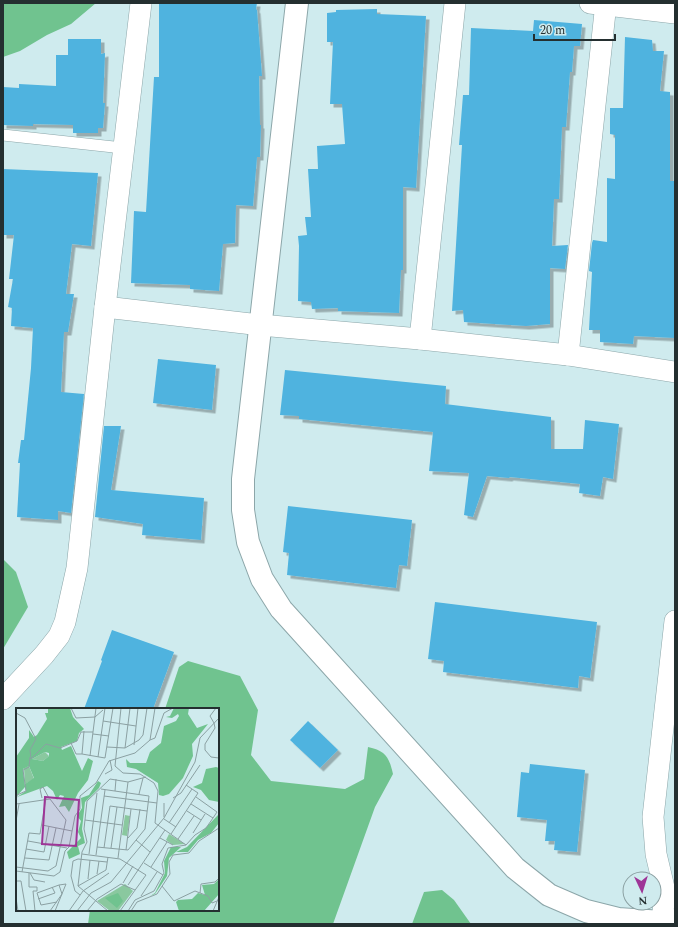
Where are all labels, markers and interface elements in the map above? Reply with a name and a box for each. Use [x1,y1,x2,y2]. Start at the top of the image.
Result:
scale bar [534,16,615,42]
text: 20 m [540,21,565,40]
inset map [16,708,219,911]
north arrow [622,871,662,911]
text: N [638,892,648,909]

